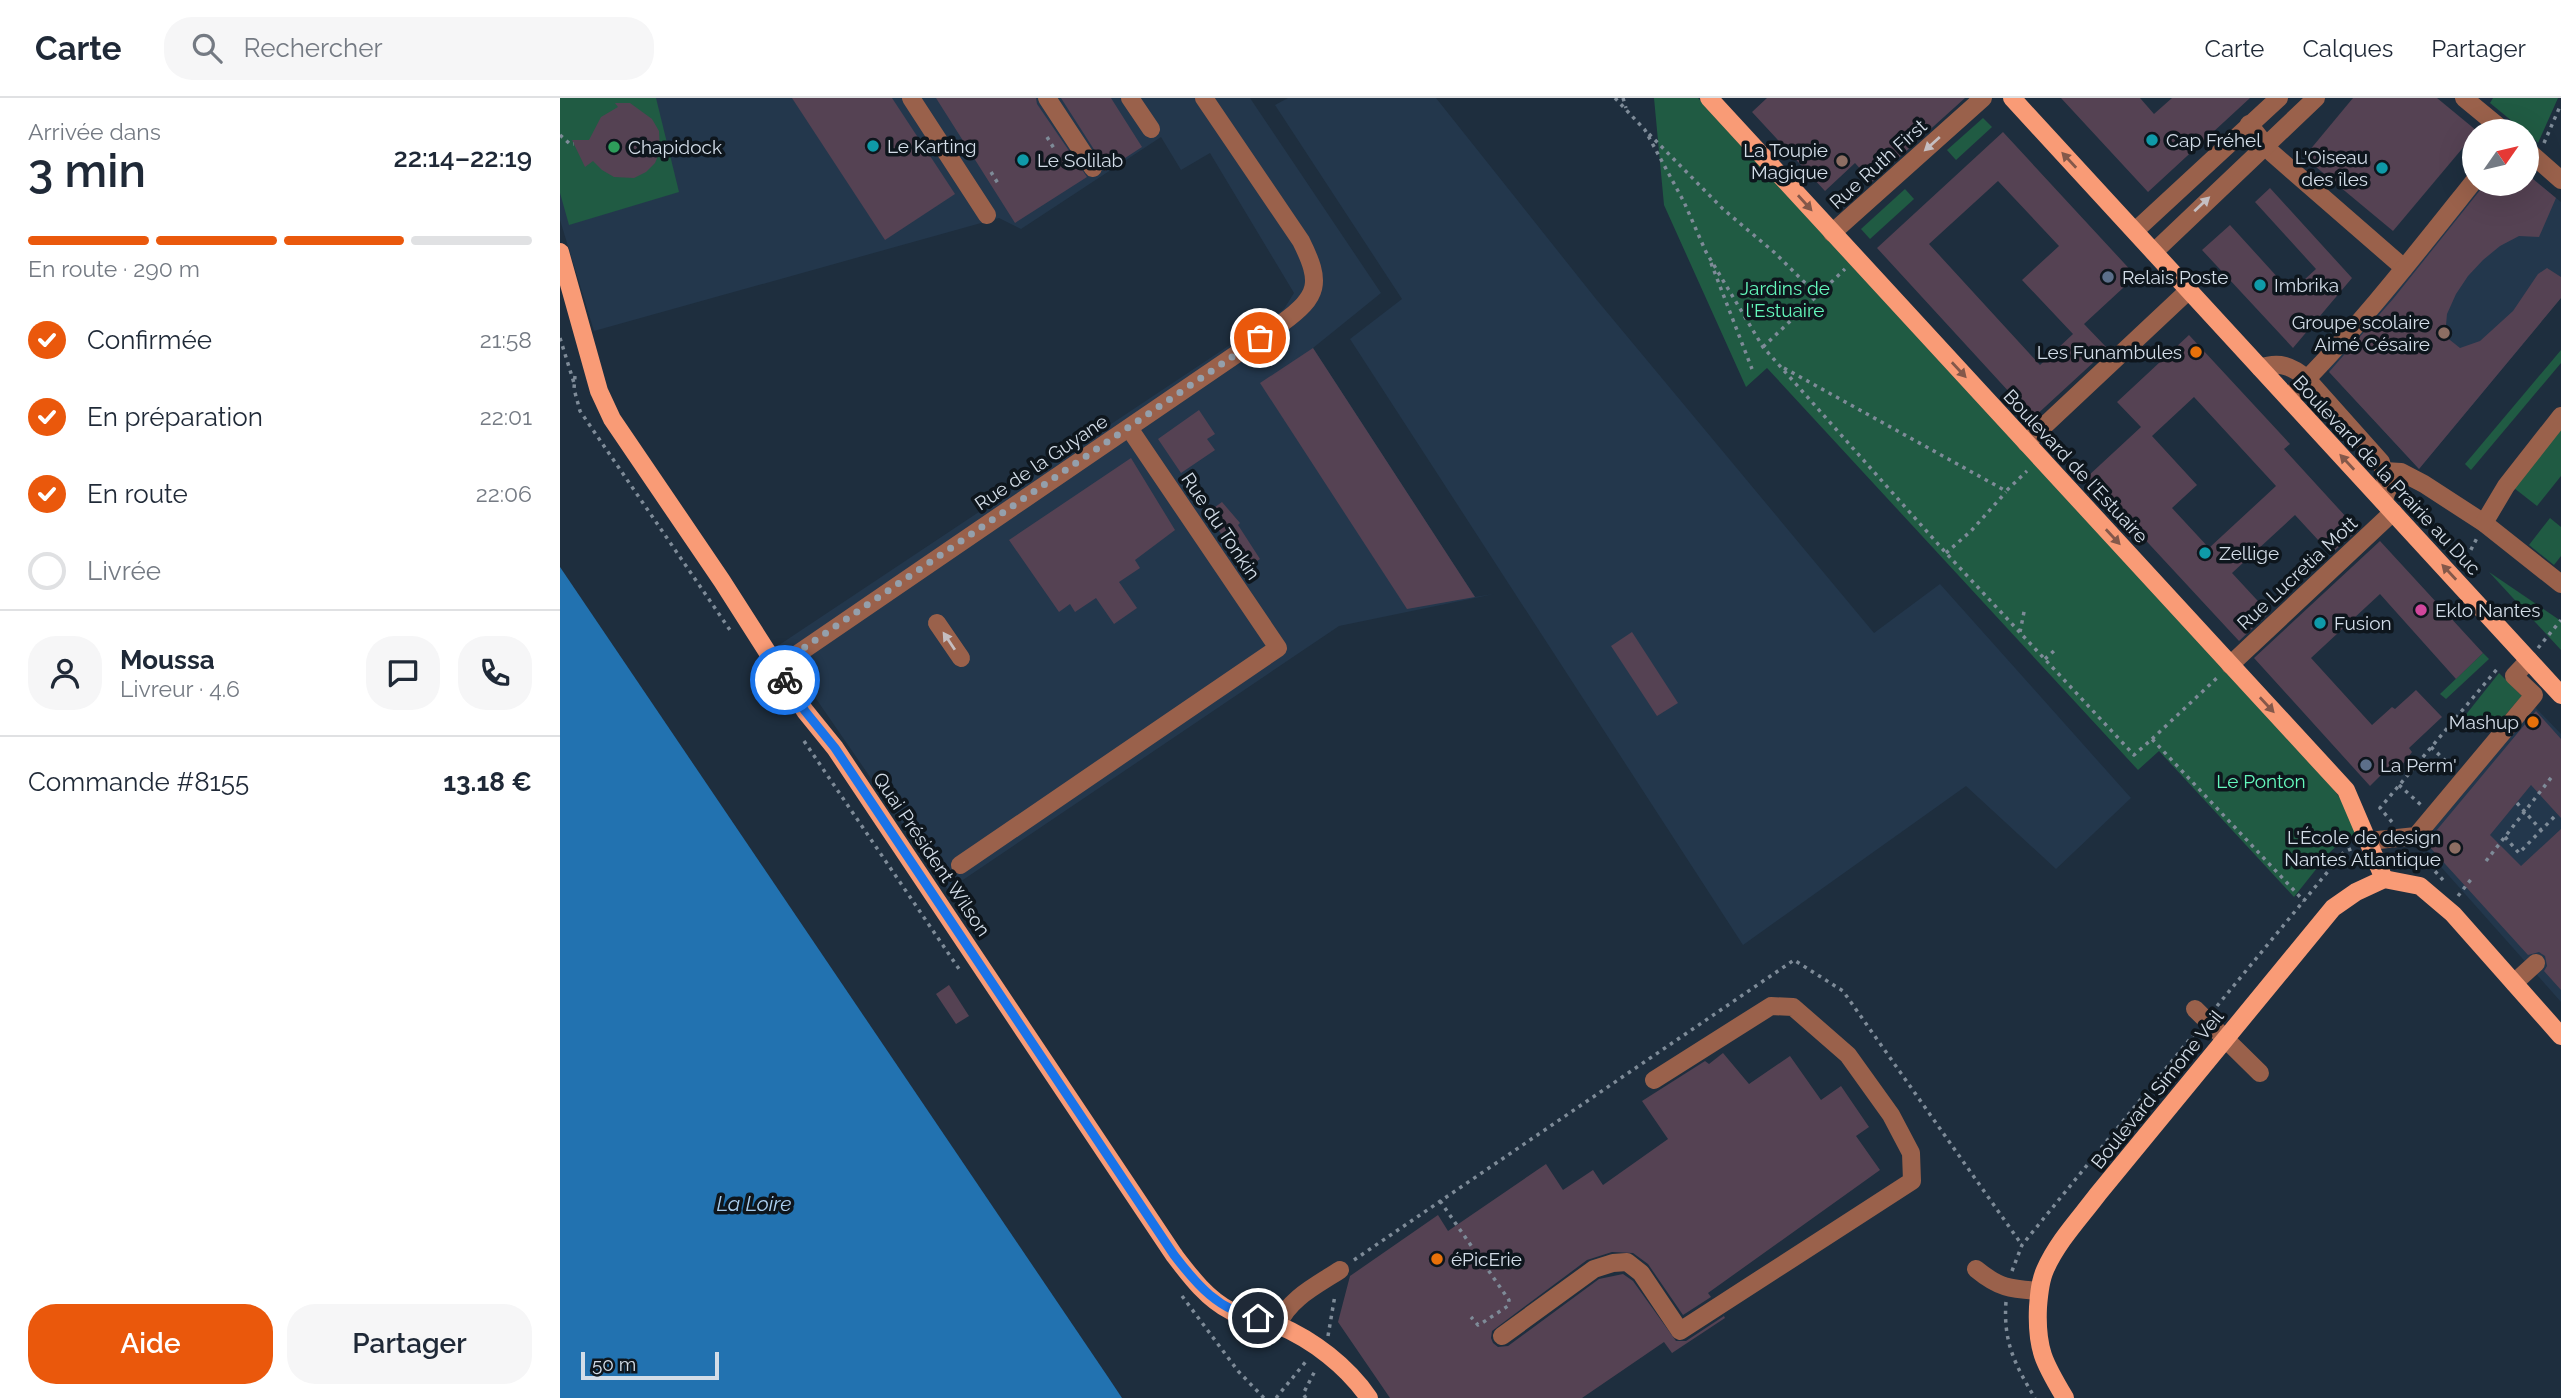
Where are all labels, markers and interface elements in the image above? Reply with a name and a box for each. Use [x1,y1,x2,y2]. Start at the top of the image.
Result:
search box [164,17,654,80]
text: Carte [35,29,122,68]
icon: search [188,29,226,67]
text: Rechercher [244,33,383,63]
text: Carte [2205,34,2264,63]
text: Calques [2302,34,2393,63]
text: Partager [2431,34,2526,63]
street label: Rue Ruth First [1825,114,1932,213]
text: Arrivée dans [28,118,161,145]
north arrow [2462,119,2539,196]
map controls [2462,119,2539,196]
place label: Cap Fréhel [2166,129,2262,151]
marker: Cap Fréhel [2144,132,2160,148]
place label: Le Karting [887,135,976,157]
one-way arrow [1924,135,1941,151]
place label: Chapidock [628,136,722,158]
marker: Le Karting [865,138,881,154]
marker: Chapidock [606,139,622,155]
place label: La Toupie Magique [1743,139,1828,183]
text: 22:14–22:19 [393,143,532,173]
text: 3 min [28,144,146,198]
place label: L'Oiseau des îles [2295,146,2368,190]
place label: Le Solilab [1037,149,1123,171]
marker: Le Solilab [1015,152,1031,168]
one-way arrow [2061,152,2077,169]
marker: La Toupie Magique [1834,153,1850,169]
marker: L'Oiseau des îles [2374,160,2390,176]
one-way arrow [1796,194,1812,211]
one-way arrow [2193,197,2210,213]
text: En route · 290 m [28,255,200,282]
place label: Relais Poste [2122,266,2228,288]
marker: Relais Poste [2100,269,2116,285]
place label: Imbrika [2274,274,2339,296]
park label: Jardins de l'Estuaire [1740,277,1830,321]
marker: Imbrika [2252,277,2268,293]
pin [1230,308,1290,368]
place label: Groupe scolaire Aimé Césaire [2292,311,2430,355]
icon: bag [1241,319,1279,357]
icon: check [28,321,66,359]
text: Confirmée [87,325,212,355]
marker: Groupe scolaire Aimé Césaire [2436,325,2452,341]
text: 21:58 [480,326,532,353]
place label: Les Funambules [2037,341,2182,363]
marker: Les Funambules [2188,344,2204,360]
one-way arrow [1951,361,1967,379]
street label: Boulevard de la Prairie au Duc [2289,371,2485,579]
street label: Boulevard de l'Estuaire [1999,385,2153,547]
icon: check [28,398,66,436]
text: En préparation [87,402,263,432]
text: 22:01 [480,403,532,430]
street label: Rue de la Guyane [970,409,1112,515]
one-way arrow [2339,454,2355,471]
street label: Rue du Tonkin [1177,468,1265,584]
icon: check [28,475,66,513]
text: En route [87,479,188,509]
text: 22:06 [476,480,532,507]
street label: Rue Lucretia Mott [2233,511,2362,634]
one-way arrow [2105,528,2121,546]
place label: Zellige [2219,542,2279,564]
marker: Zellige [2197,545,2213,561]
text: Livrée [87,556,161,586]
one-way arrow [2441,564,2457,581]
place label: Eklo Nantes [2435,599,2540,621]
marker: Eklo Nantes [2413,602,2429,618]
place label: Fusion [2334,612,2392,634]
marker: Fusion [2312,615,2328,631]
one-way arrow [942,632,956,650]
button: person [28,636,102,710]
button: chat [366,636,440,710]
button: phone [458,636,532,710]
text: Moussa [120,645,215,675]
courier [750,645,820,715]
icon: bike [766,661,804,699]
text: Livreur · 4.6 [120,675,240,702]
one-way arrow [2259,696,2275,714]
place label: Mashup [2449,711,2519,733]
marker: Mashup [2525,714,2541,730]
place label: La Perm' [2380,754,2457,776]
marker: La Perm' [2358,757,2374,773]
text: Commande #8155 [28,767,249,797]
text: 13.18 € [443,767,532,797]
street label: Quai Président Wilson [869,768,995,940]
park label: Le Ponton [2216,770,2306,792]
place label: L'École de design Nantes Atlantique [2284,826,2441,870]
marker: L'École de design Nantes Atlantique [2447,840,2463,856]
street label: Boulevard Simone Veil [2086,1005,2228,1173]
water label: La Loire [717,1191,791,1216]
place label: éPicErie [1451,1248,1522,1270]
marker: éPicErie [1429,1251,1445,1267]
pin [1228,1288,1288,1348]
icon: home [1239,1299,1277,1337]
button: Aide [28,1304,273,1384]
button: Partager [287,1304,532,1384]
scale bar [581,1349,719,1381]
text: 50 m [592,1353,636,1375]

